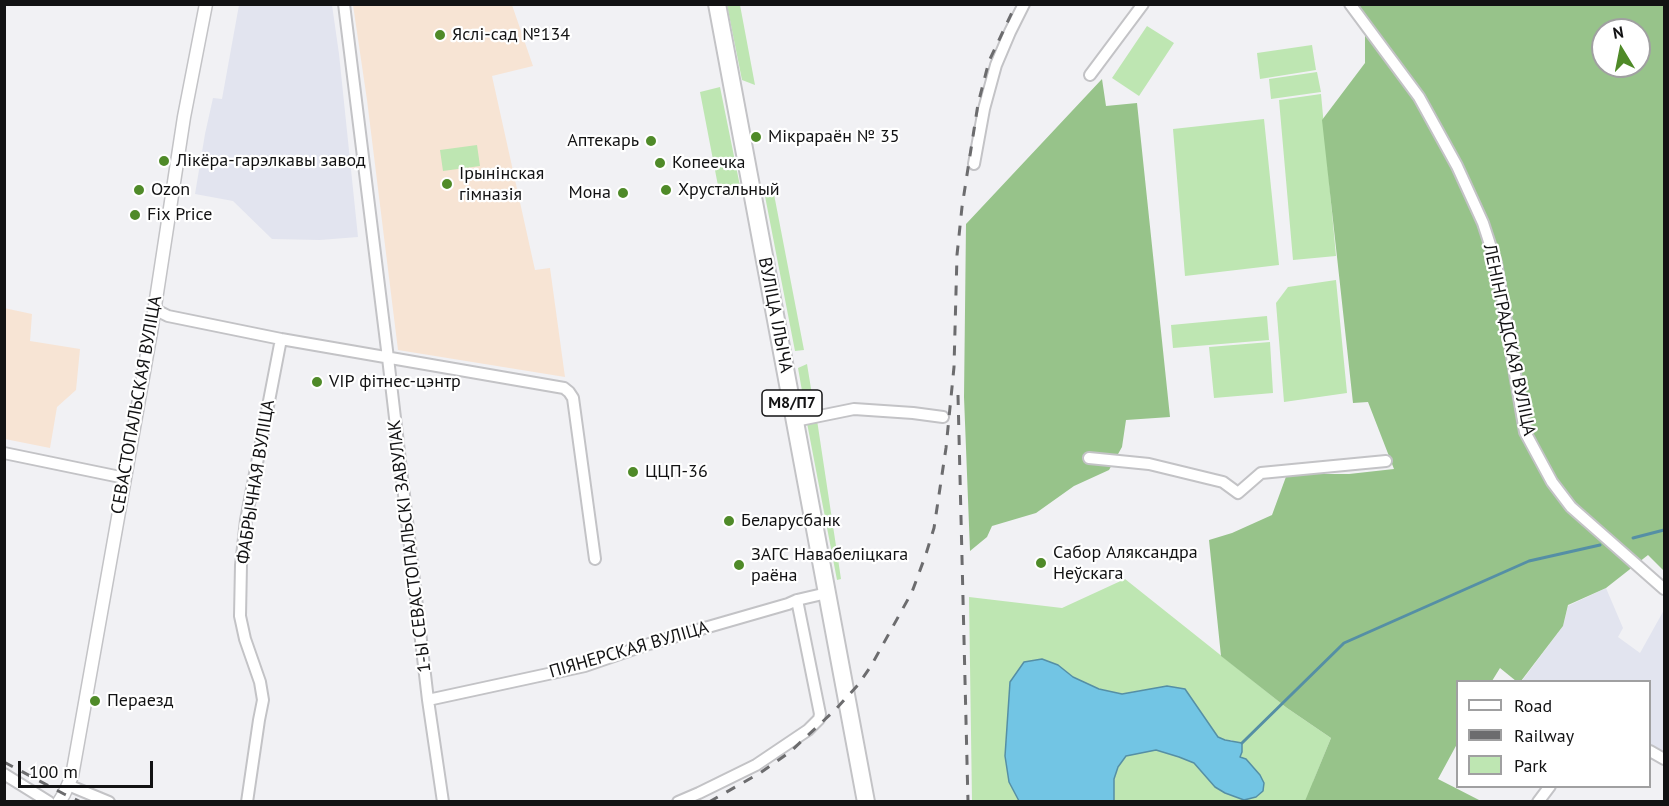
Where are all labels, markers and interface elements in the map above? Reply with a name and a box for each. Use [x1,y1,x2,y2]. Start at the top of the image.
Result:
north arrow [1591,18,1651,78]
text: N [1611,21,1625,43]
place label: Яслі-сад №134 [452,24,570,46]
marker: Яслі-сад №134 [433,28,447,42]
place label: Мікрараён № 35 [768,126,900,148]
place label: Аптекарь [567,130,639,152]
marker: Мікрараён № 35 [749,130,763,144]
marker: Аптекарь [644,134,658,148]
place label: Лікёра-гарэлкавы завод [176,150,366,172]
place label: Копеечка [672,152,746,174]
marker: Лікёра-гарэлкавы завод [157,154,171,168]
marker: Копеечка [653,156,667,170]
place label: Ірынінская гімназія [459,163,544,206]
marker: Ірынінская гімназія [440,177,454,191]
place label: Ozon [151,179,190,201]
place label: Хрустальный [678,179,780,201]
place label: Мона [568,182,611,204]
marker: Ozon [132,183,146,197]
marker: Хрустальный [659,183,673,197]
marker: Мона [616,186,630,200]
place label: Fix Price [147,204,212,226]
marker: Fix Price [128,208,142,222]
street label: ЛЕНІНГРАДСКАЯ ВУЛІЦА [1478,242,1540,438]
street label: ВУЛІЦА ІЛЬІЧА [753,255,797,375]
street label: СЕВАСТОПАЛЬСКАЯ ВУЛІЦА [107,294,167,516]
place label: VIP фітнес-цэнтр [329,371,461,393]
marker: VIP фітнес-цэнтр [310,375,324,389]
road number: М8/П7 [762,390,822,416]
street label: ФАБРЫЧНАЯ ВУЛІЦА [232,398,280,566]
street label: 1-Ы СЕВАСТОПАЛЬСКІ ЗАВУЛАК [384,418,436,674]
place label: ЦЦП-36 [645,461,708,483]
marker: ЦЦП-36 [626,465,640,479]
place label: Беларусбанк [741,510,840,532]
marker: Беларусбанк [722,514,736,528]
place label: Сабор Аляксандра Неўскага [1053,542,1198,584]
place label: ЗАГС Навабеліцкага раёна [751,544,908,586]
marker: Сабор Аляксандра Неўскага [1034,556,1048,570]
marker: ЗАГС Навабеліцкага раёна [732,558,746,572]
street label: ПІЯНЕРСКАЯ ВУЛІЦА [547,617,711,683]
legend [1456,680,1651,788]
place label: Пераезд [107,690,173,712]
marker: Пераезд [88,694,102,708]
text: Road [1514,694,1552,717]
text: Railway [1514,724,1574,747]
scale bar [21,749,156,787]
text: Park [1514,754,1547,777]
text: 100 m [29,760,78,783]

